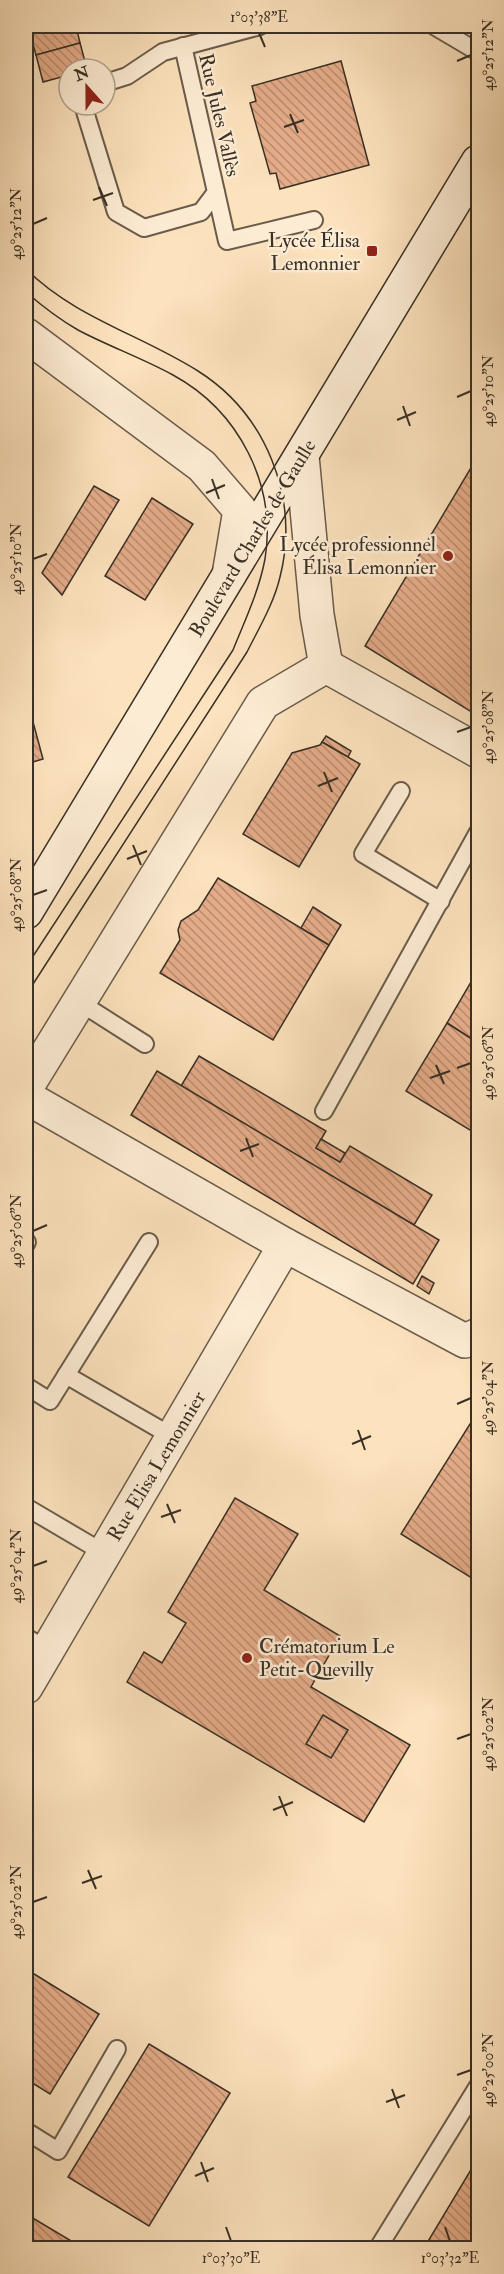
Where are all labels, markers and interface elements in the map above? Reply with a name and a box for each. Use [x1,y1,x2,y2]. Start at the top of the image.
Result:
text: 1°03'38"E [230,8,288,27]
text: 49°25'12"N [479,18,498,91]
street label: Rue Jules Vallès [193,51,246,179]
north arrow [57,57,117,117]
text: N [71,62,93,86]
text: 49°25'12"N [7,187,26,260]
place label: Lycée Élisa Lemonnier [268,227,361,276]
marker: Lycée Élisa Lemonnier [365,244,379,258]
text: 49°25'10"N [479,354,498,427]
street label: Boulevard Charles de Gaulle [183,435,321,642]
text: 49°25'10"N [7,522,26,595]
place label: Lycée professionnel Élisa Lemonnier [279,532,437,580]
marker: Lycée professionnel Élisa Lemonnier [441,549,455,563]
text: 49°25'08"N [479,690,498,764]
text: 49°25'08"N [7,858,26,932]
text: 49°25'06"N [479,1025,498,1100]
text: 49°25'06"N [7,1193,26,1268]
text: 49°25'04"N [479,1360,498,1435]
street label: Rue Elisa Lemonnier [102,1386,211,1546]
text: 49°25'04"N [7,1528,26,1603]
place label: Crématorium Le Petit-Quevilly [259,1634,395,1682]
marker: Crématorium Le Petit-Quevilly [240,1651,254,1665]
text: 49°25'02"N [479,1696,498,1771]
text: 49°25'02"N [7,1864,26,1939]
text: 49°25'00"N [479,2032,498,2107]
text: 1°03'30"E [202,2249,261,2268]
text: 1°03'32"E [421,2249,480,2268]

